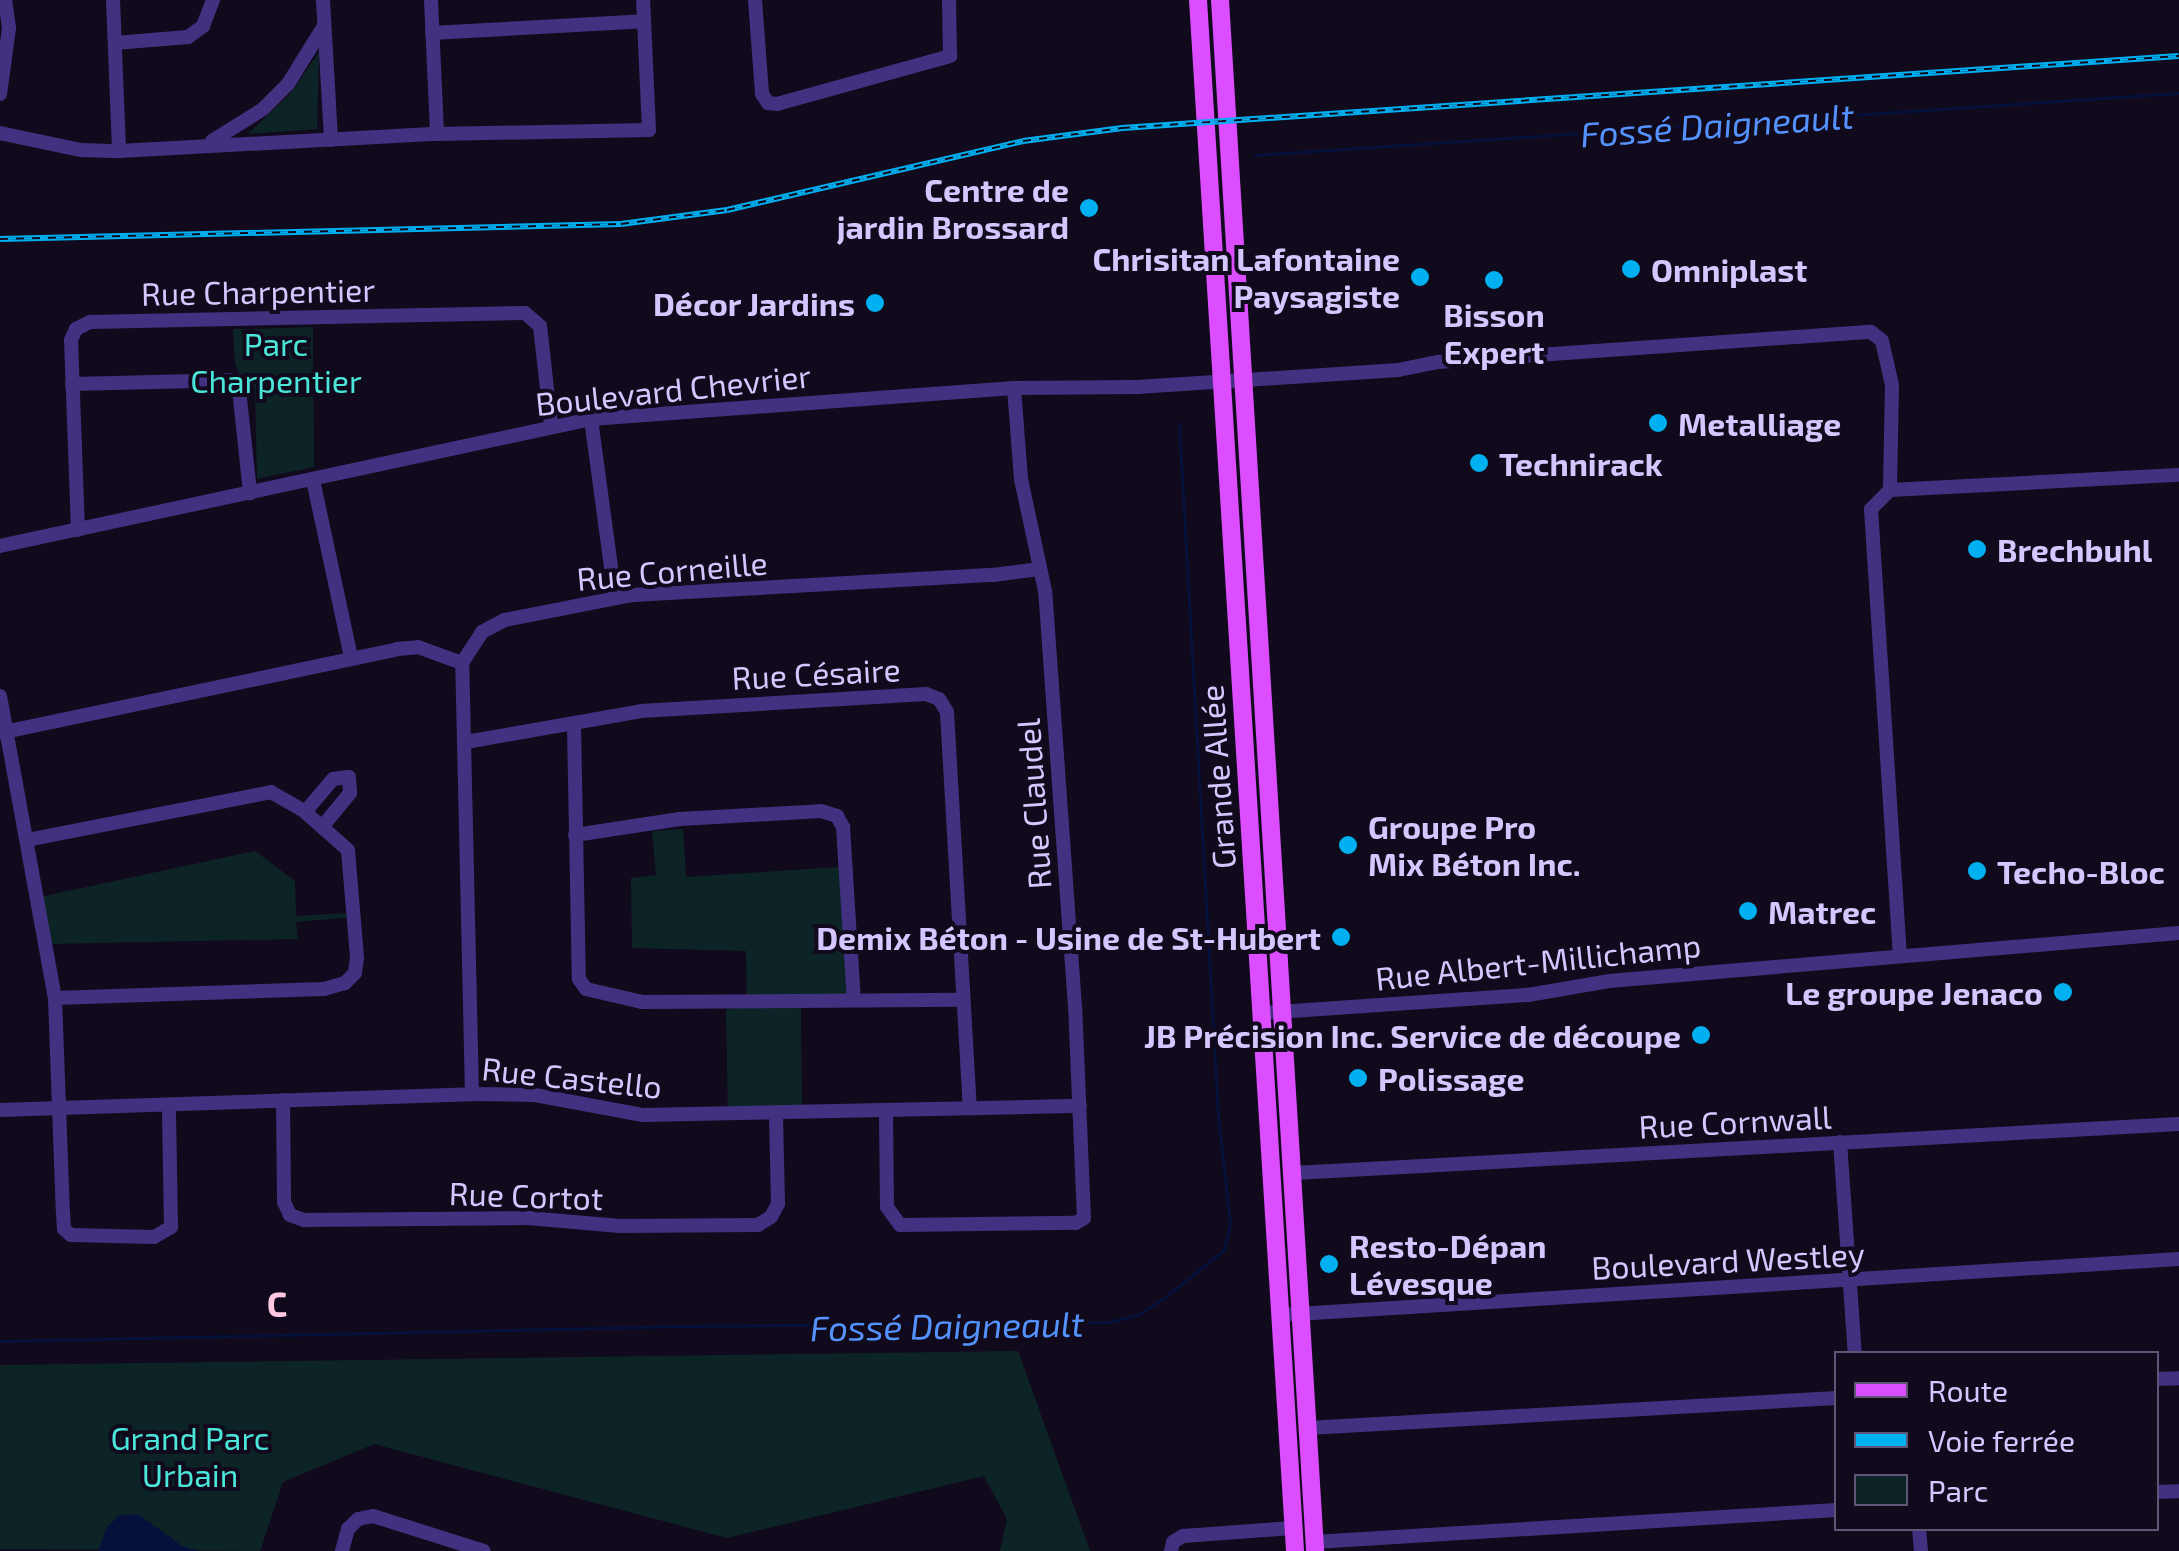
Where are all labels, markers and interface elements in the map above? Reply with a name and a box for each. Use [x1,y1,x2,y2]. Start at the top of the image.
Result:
water label: Fossé Daigneault [1579,93,1855,155]
place label: Centre de jardin Brossard [837,171,1069,246]
marker: Centre de jardin Brossard [1078,197,1100,219]
place label: Chrisitan Lafontaine Paysagiste [1092,240,1400,315]
place label: Omniplast [1651,250,1807,288]
marker: Omniplast [1620,258,1642,280]
marker: Chrisitan Lafontaine Paysagiste [1409,266,1431,288]
marker: Bisson Expert [1483,269,1505,291]
street label: Rue Charpentier [141,270,375,312]
place label: Décor Jardins [652,284,855,322]
marker: Décor Jardins [864,292,886,314]
place label: Bisson Expert [1443,296,1545,371]
park label: Parc Charpentier [190,325,362,400]
street label: Boulevard Chevrier [533,355,813,423]
place label: Metalliage [1678,404,1841,442]
marker: Metalliage [1647,412,1669,434]
place label: Technirack [1499,444,1663,482]
marker: Technirack [1468,452,1490,474]
place label: Brechbuhl [1997,530,2152,568]
marker: Brechbuhl [1966,538,1988,560]
street label: Rue Corneille [575,543,769,597]
street label: Rue Césaire [731,649,901,697]
street label: Grande Allée [1191,683,1243,871]
street label: Rue Claudel [1008,717,1058,891]
place label: Groupe Pro Mix Béton Inc. [1368,808,1581,883]
marker: Groupe Pro Mix Béton Inc. [1337,834,1359,856]
place label: Techo-Bloc [1997,852,2165,890]
marker: Techo-Bloc [1966,860,1988,882]
place label: Matrec [1768,892,1876,930]
marker: Matrec [1737,900,1759,922]
place label: Demix Béton - Usine de St-Hubert [816,918,1321,956]
street label: Rue Albert-Millichamp [1373,925,1703,997]
marker: Demix Béton - Usine de St-Hubert [1330,926,1352,948]
place label: Le groupe Jenaco [1785,973,2043,1011]
marker: Le groupe Jenaco [2052,981,2074,1003]
place label: JB Précision Inc. Service de découpe [1144,1016,1681,1054]
marker: JB Précision Inc. Service de découpe [1690,1024,1712,1046]
street label: Rue Castello [480,1048,664,1106]
place label: Polissage [1378,1059,1525,1097]
marker: Polissage [1347,1067,1369,1089]
street label: Rue Cornwall [1638,1097,1832,1145]
street label: Rue Cortot [448,1173,604,1217]
place label: Resto-Dépan Lévesque [1349,1227,1546,1302]
street label: Boulevard Westley [1590,1234,1866,1286]
marker: Resto-Dépan Lévesque [1318,1253,1340,1275]
district label: C [267,1282,287,1324]
water label: Fossé Daigneault [810,1302,1084,1348]
legend [1834,1351,2159,1531]
text: Route [1928,1372,2008,1408]
park label: Grand Parc Urbain [111,1419,269,1494]
text: Voie ferrée [1928,1422,2075,1458]
text: Parc [1928,1472,1988,1508]

